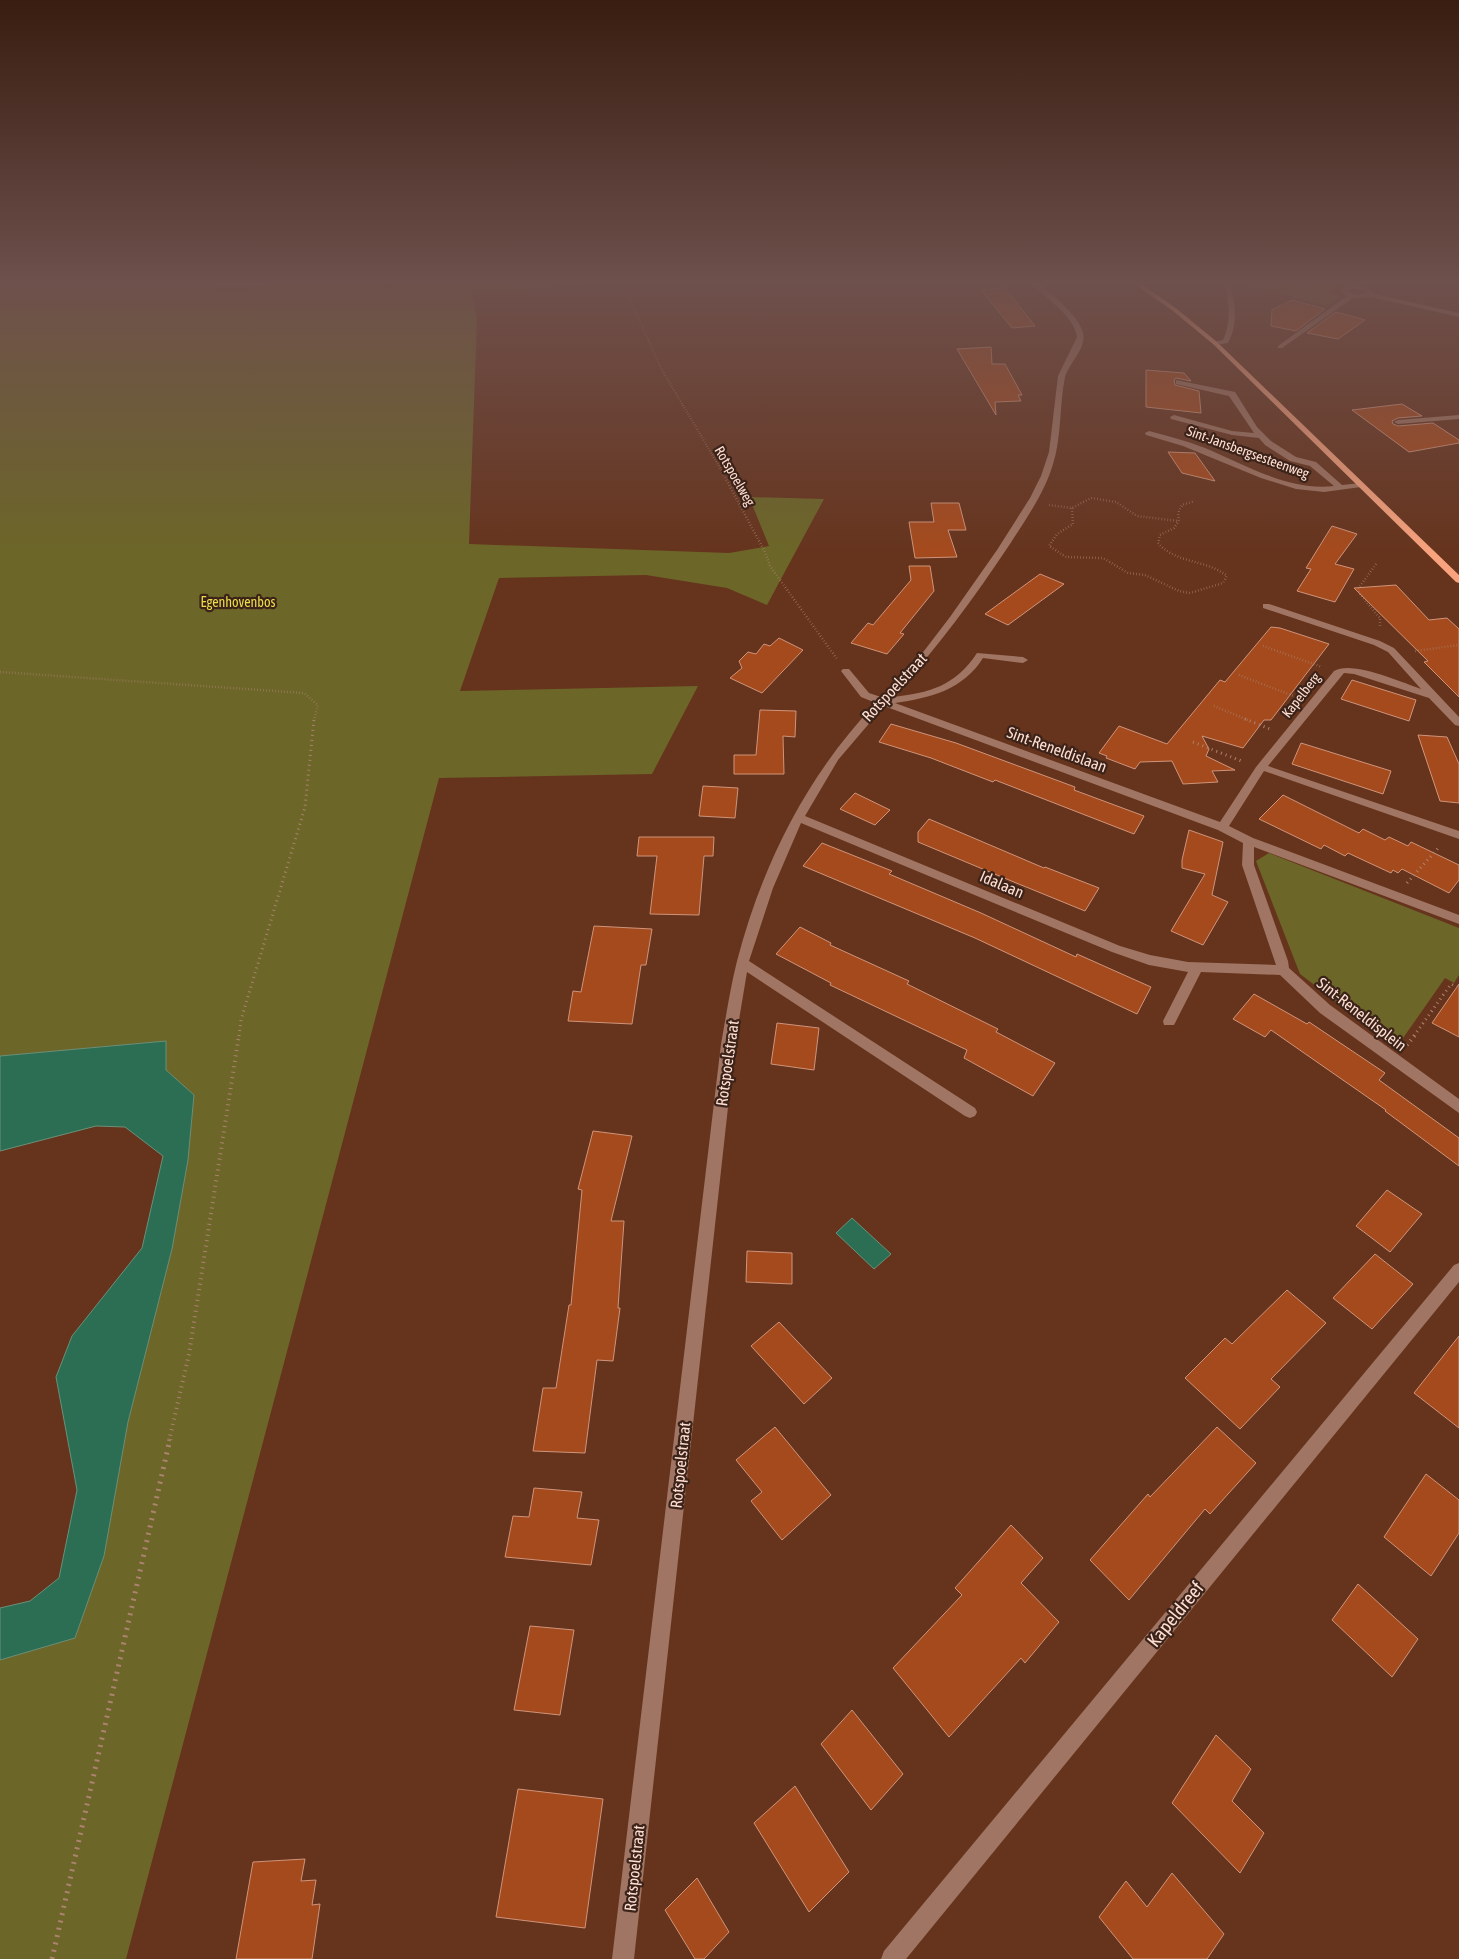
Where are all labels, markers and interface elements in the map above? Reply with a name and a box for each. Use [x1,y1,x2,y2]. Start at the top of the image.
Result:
street label: Sint-Jansbergsesteenweg [1185,422,1311,482]
street label: Rotspoelweg [711,443,759,509]
park label: Egenhovenbos [200,594,276,610]
street label: Rotspoelstraat [858,649,931,725]
street label: Kapelberg [1279,669,1323,721]
street label: Sint-Reneldislaan [1005,723,1109,775]
street label: Idalaan [977,867,1027,901]
street label: Sint-Reneldisplein [1313,974,1410,1055]
street label: Rotspoelstraat [712,1019,743,1107]
street label: Rotspoelstraat [667,1421,695,1509]
street label: Kapeldreef [1142,1577,1208,1651]
street label: Rotspoelstraat [621,1824,649,1912]

